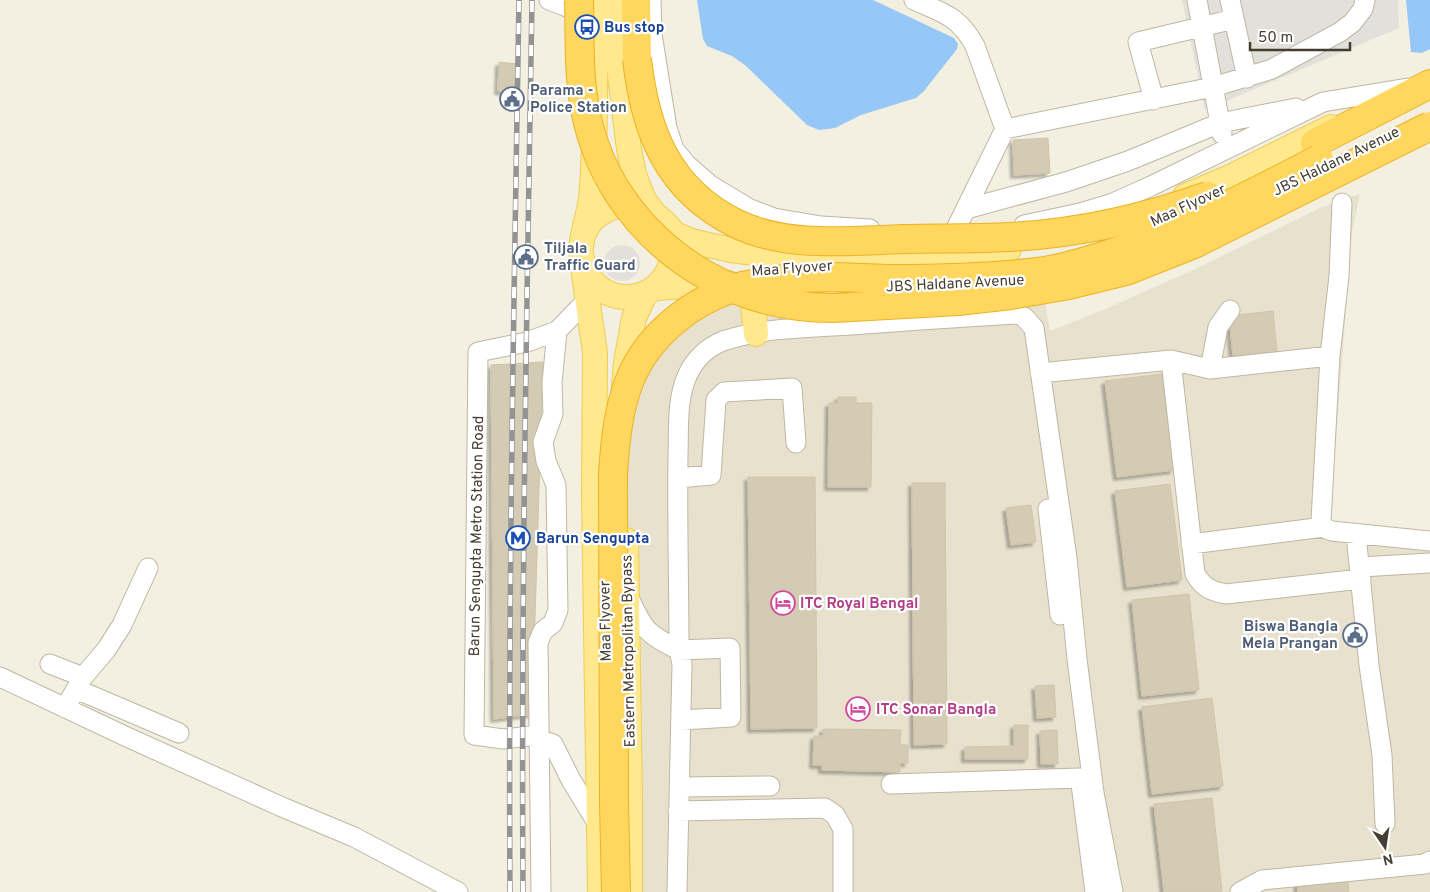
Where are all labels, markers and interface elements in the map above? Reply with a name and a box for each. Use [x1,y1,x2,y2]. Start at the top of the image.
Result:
bus stop icon: Bus stop [574,14,600,40]
place label: Bus stop [604,19,664,38]
scale bar [1250,20,1350,52]
text: 50 m [1258,29,1293,48]
place label: Parama - Police Station [530,82,627,118]
public building icon: Parama - Police Station [499,86,525,112]
street label: JBS Haldane Avenue [1270,123,1403,201]
street label: Maa Flyover [1148,181,1230,232]
place label: Tiljala Traffic Guard [544,240,636,276]
public building icon: Tiljala Traffic Guard [513,244,539,270]
street label: Maa Flyover [751,257,833,282]
street label: JBS Haldane Avenue [885,271,1025,298]
street label: Barun Sengupta Metro Station Road [466,416,489,657]
metro station icon: Barun Sengupta [505,525,531,551]
place label: Barun Sengupta [536,530,649,549]
street label: Eastern Metropolitan Bypass [618,555,641,747]
street label: Maa Flyover [596,580,617,662]
hotel icon: ITC Royal Bengal [770,590,796,616]
place label: ITC Royal Bengal [800,595,918,614]
place label: Biswa Bangla Mela Prangan [1242,618,1338,654]
public building icon: Biswa Bangla Mela Prangan [1342,622,1368,648]
hotel icon: ITC Sonar Bangla [845,696,871,722]
place label: ITC Sonar Bangla [876,701,996,720]
north arrow [1360,822,1410,872]
text: N [1381,849,1394,868]

